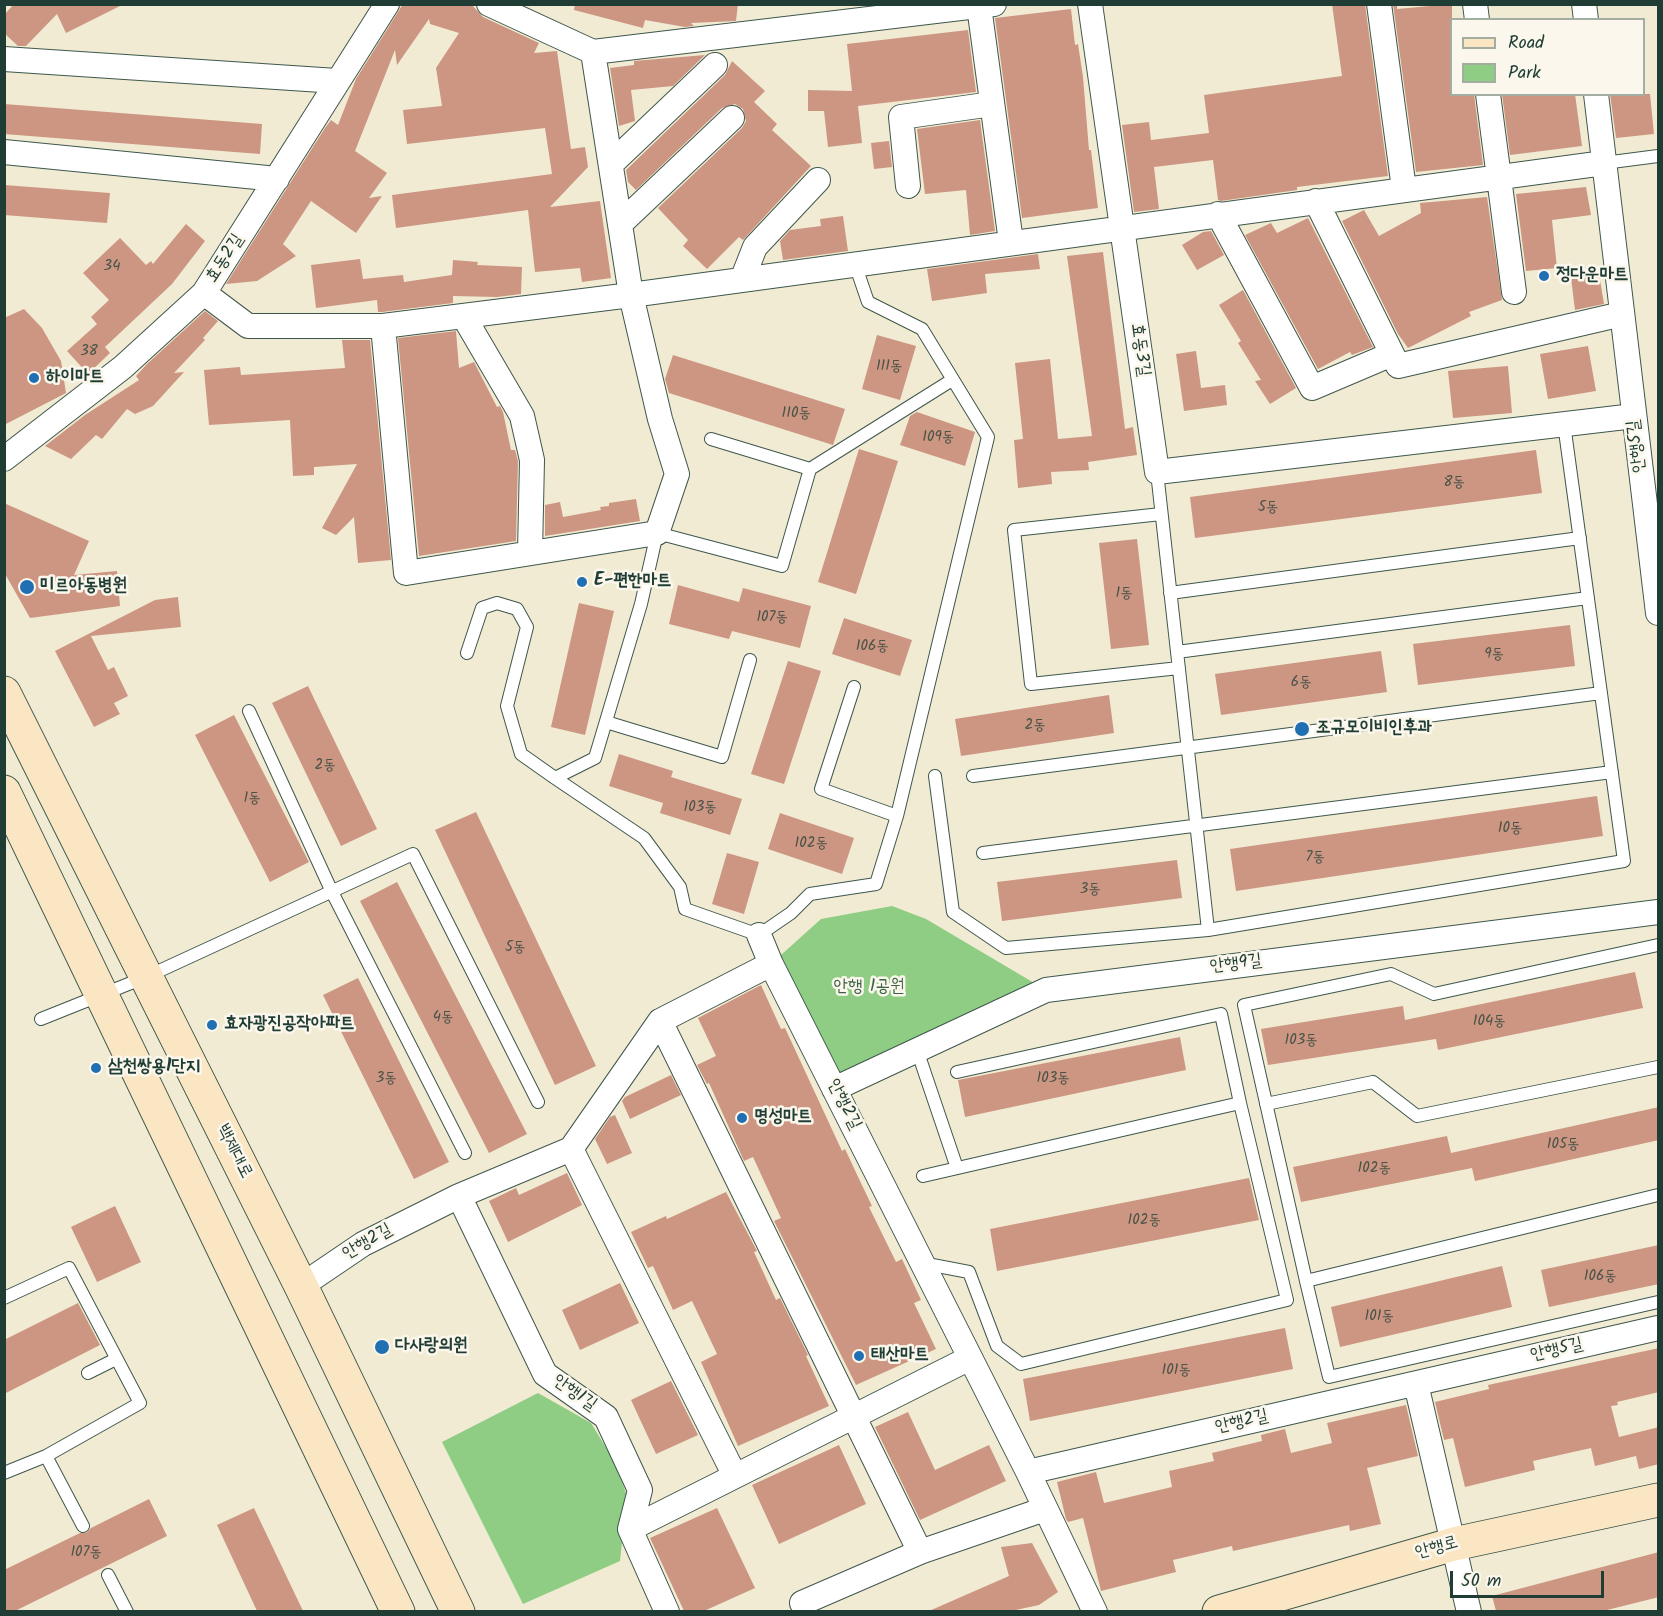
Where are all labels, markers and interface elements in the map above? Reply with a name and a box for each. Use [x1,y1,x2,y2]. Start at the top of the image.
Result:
legend [1450,18,1645,96]
text: Road [1508,29,1544,58]
text: Park [1508,59,1541,88]
street label: 효동2길 [202,231,250,287]
house number: 34 [104,258,120,276]
place label: 정다운마트 [1556,265,1628,287]
marker: 정다운마트 [1537,269,1551,283]
street label: 효동3길 [1125,322,1153,378]
house number: 38 [80,343,98,361]
house number: 111동 [876,358,902,376]
place label: 하이마트 [46,367,104,389]
marker: 하이마트 [27,371,41,385]
house number: 110동 [782,405,810,423]
street label: 안행5길 [1624,418,1652,474]
house number: 109동 [922,429,954,447]
house number: 8동 [1443,474,1465,492]
house number: 5동 [1258,499,1278,517]
place label: E-편한마트 [594,571,671,593]
marker: E-편한마트 [575,575,589,589]
place label: 미르아동병원 [40,576,127,598]
marker: 미르아동병원 [18,578,36,596]
house number: 1동 [1116,585,1132,603]
house number: 107동 [756,609,788,627]
house number: 106동 [856,638,888,656]
house number: 9동 [1484,646,1504,664]
house number: 6동 [1291,674,1311,692]
house number: 2동 [1025,717,1045,735]
place label: 조규모이비인후과 [1316,718,1432,740]
marker: 조규모이비인후과 [1293,720,1311,738]
house number: 2동 [315,757,335,775]
house number: 1동 [244,790,260,808]
house number: 103동 [684,799,716,817]
house number: 10동 [1498,820,1522,838]
house number: 102동 [795,835,827,853]
house number: 7동 [1306,849,1324,867]
house number: 3동 [1080,881,1100,899]
house number: 5동 [505,939,525,957]
street label: 안행9길 [1209,951,1263,979]
park label: 안행 1공원 [834,977,904,999]
house number: 4동 [433,1009,453,1027]
house number: 104동 [1473,1013,1505,1031]
place label: 효자광진공작아파트 [224,1014,354,1036]
marker: 효자광진공작아파트 [205,1018,219,1032]
house number: 103동 [1285,1032,1317,1050]
place label: 삼천쌍용1단지 [108,1057,200,1079]
marker: 삼천쌍용1단지 [89,1061,103,1075]
house number: 3동 [376,1070,396,1088]
house number: 103동 [1037,1070,1069,1088]
street label: 안행2길 [821,1076,865,1134]
place label: 명성마트 [754,1107,812,1129]
marker: 명성마트 [735,1111,749,1125]
street label: 백제대로 [210,1121,256,1183]
house number: 105동 [1547,1136,1579,1154]
house number: 102동 [1358,1160,1390,1178]
house number: 102동 [1128,1212,1160,1230]
street label: 안행2길 [339,1220,397,1266]
house number: 106동 [1584,1268,1616,1286]
house number: 101동 [1365,1308,1393,1326]
street label: 안행5길 [1529,1335,1585,1367]
place label: 다사랑의원 [395,1336,467,1358]
marker: 다사랑의원 [373,1338,391,1356]
place label: 태산마트 [871,1345,929,1367]
marker: 태산마트 [852,1349,866,1363]
house number: 101동 [1162,1362,1190,1380]
street label: 안행1길 [548,1371,600,1417]
street label: 안행2길 [1213,1406,1271,1440]
street label: 안행로 [1413,1533,1461,1565]
house number: 107동 [70,1544,102,1562]
scale bar [1453,1559,1608,1597]
text: 50 m [1461,1567,1501,1596]

